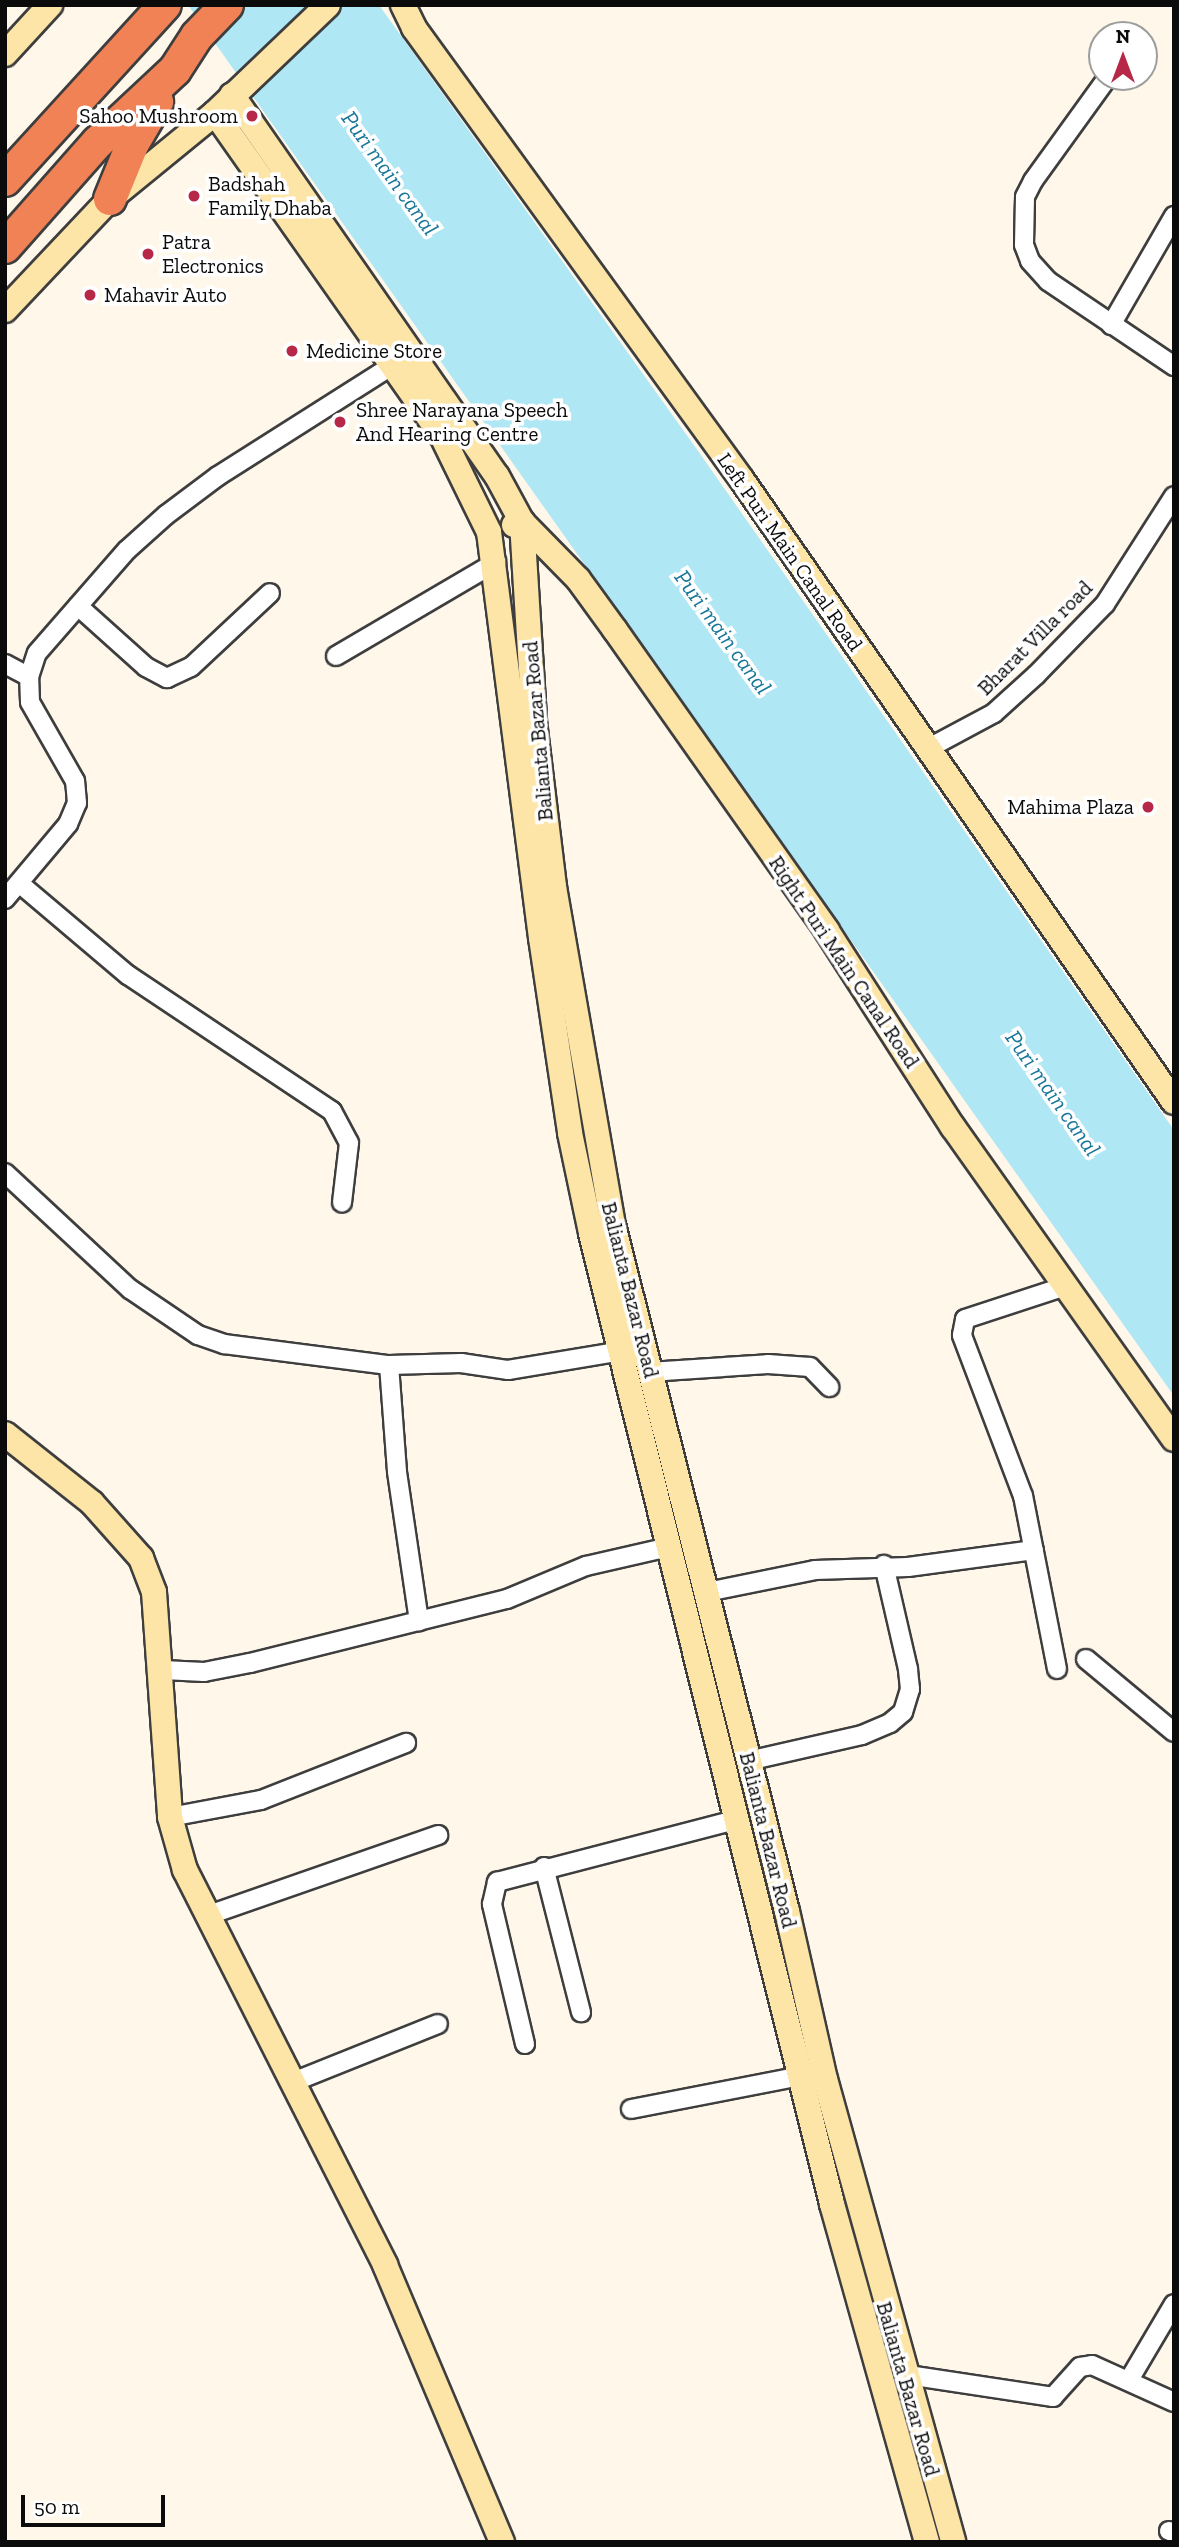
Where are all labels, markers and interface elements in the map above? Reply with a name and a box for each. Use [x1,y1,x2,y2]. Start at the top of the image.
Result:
north arrow [1088,21,1158,91]
text: N [1116,25,1130,48]
place label: Sahoo Mushroom [79,103,238,129]
water label: Puri main canal [336,105,444,241]
marker: Sahoo Mushroom [244,108,260,124]
place label: Badshah Family Dhaba [208,171,332,221]
marker: Badshah Family Dhaba [186,188,202,204]
place label: Patra Electronics [162,229,264,279]
marker: Patra Electronics [140,246,156,262]
place label: Mahavir Auto [104,282,228,308]
marker: Mahavir Auto [82,287,98,303]
place label: Medicine Store [306,338,442,364]
marker: Medicine Store [284,343,300,359]
place label: Shree Narayana Speech And Hearing Centre [356,397,568,447]
marker: Shree Narayana Speech And Hearing Centre [330,412,350,432]
street label: Left Puri Main Canal Road [712,448,868,656]
water label: Puri main canal [669,564,777,700]
street label: Bharat Villa road [972,575,1098,701]
street label: Balianta Bazar Road [518,640,558,822]
place label: Mahima Plaza [1007,794,1134,820]
marker: Mahima Plaza [1140,799,1156,815]
street label: Right Puri Main Canal Road [764,851,924,1073]
water label: Puri main canal [999,1025,1107,1161]
street label: Balianta Bazar Road [596,1199,664,1381]
street label: Balianta Bazar Road [734,1749,802,1931]
street label: Balianta Bazar Road [871,2299,945,2479]
scale bar [24,2480,168,2524]
text: 50 m [34,2494,80,2519]

